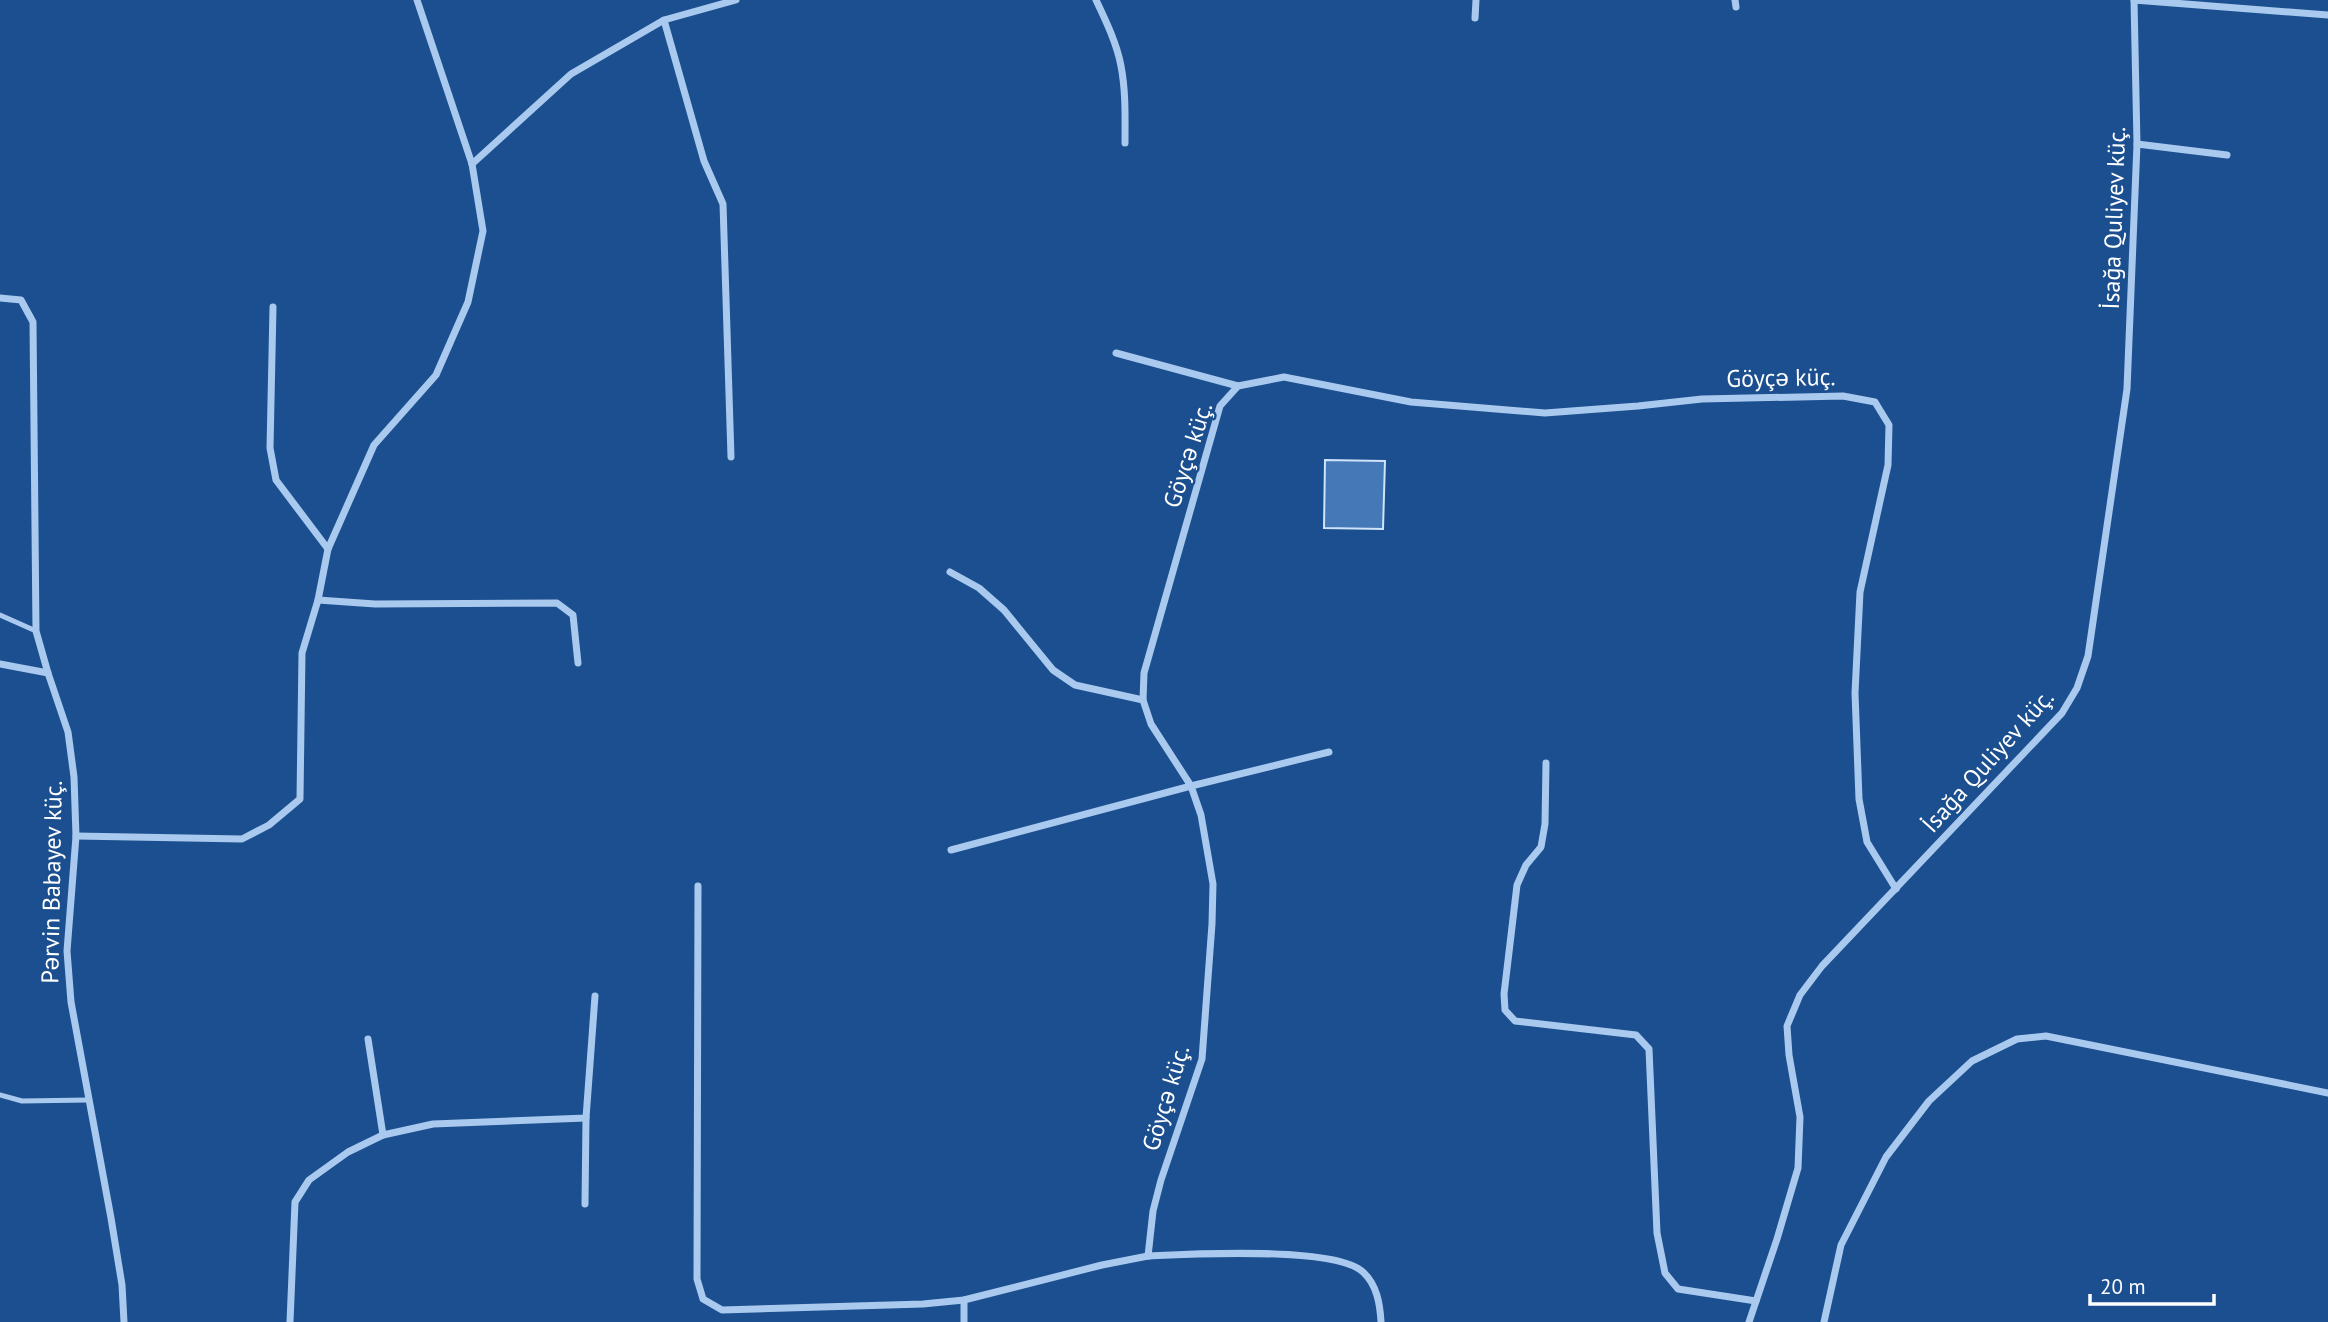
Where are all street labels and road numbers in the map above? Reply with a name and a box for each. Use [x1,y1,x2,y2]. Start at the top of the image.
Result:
street label: İsağa Quliyev küç. [2095,126,2132,310]
street label: Göyçə küç. [1726,361,1836,394]
street label: Göyçə küç. [1156,398,1219,512]
street label: İsağa Quliyev küç. [1915,682,2060,839]
street label: Pərvin Babayev küç. [34,780,69,984]
street label: Göyçə küç. [1135,1041,1196,1155]

